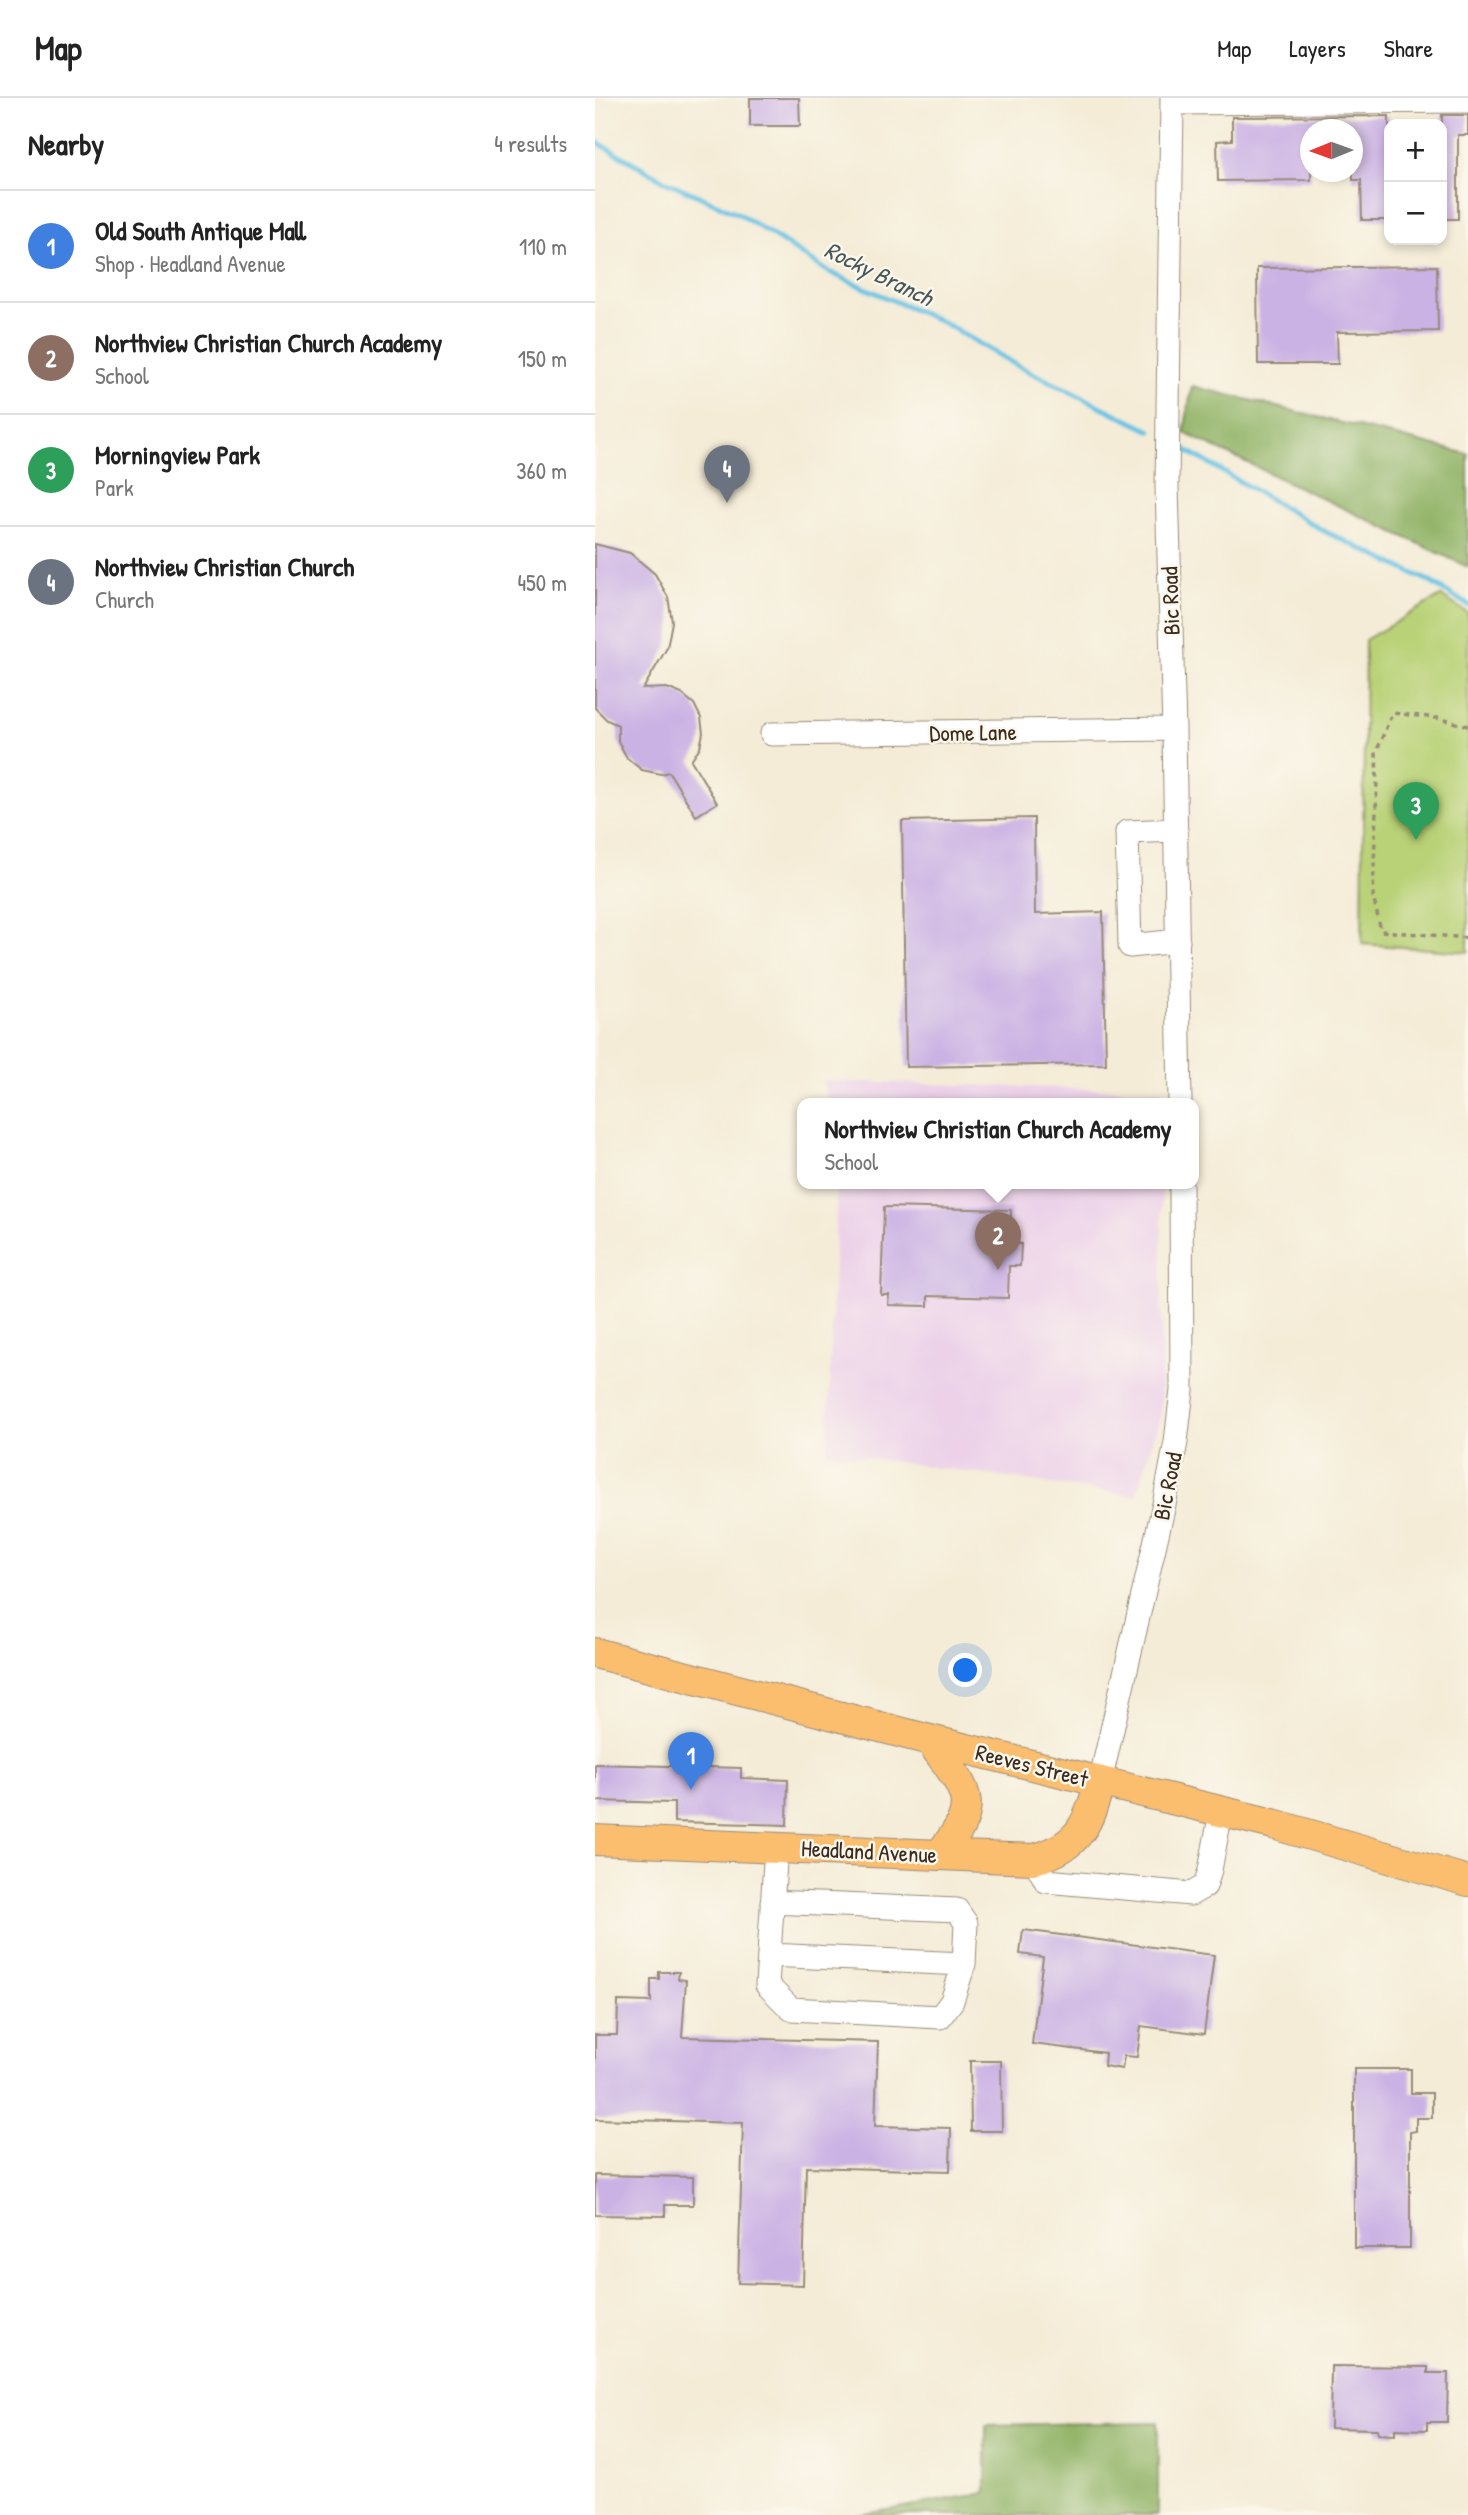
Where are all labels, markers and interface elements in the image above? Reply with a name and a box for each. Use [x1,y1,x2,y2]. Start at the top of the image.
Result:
text: Map [35,26,82,70]
text: Map [1217,32,1251,64]
text: Layers [1289,32,1346,64]
text: Share [1384,32,1433,64]
north arrow [1300,119,1363,182]
map controls [1384,119,1447,245]
button: + [1384,119,1447,182]
text: Nearby [28,124,104,164]
text: 4 results [494,128,567,159]
button: − [1384,182,1447,245]
text: Old South Antique Mall [95,213,306,248]
text: 1 [47,231,55,262]
text: 110 m [519,231,567,262]
water label: Rocky Branch [819,233,940,315]
text: Shop · Headland Avenue [95,248,286,279]
text: Northview Christian Church Academy [95,325,442,360]
text: 2 [46,343,56,374]
text: 150 m [518,343,567,374]
text: School [95,360,149,391]
text: Morningview Park [95,437,260,472]
pin: 4 [704,445,750,503]
text: 3 [46,455,56,486]
text: 360 m [516,455,567,486]
text: Park [95,472,133,503]
text: Northview Christian Church [95,549,354,584]
street label: Bic Road [1153,566,1187,636]
text: 4 [47,567,55,598]
text: 450 m [517,567,567,598]
text: Church [95,584,154,615]
street label: Dome Lane [929,716,1017,748]
pin: 3 [1393,782,1439,840]
popup [797,1098,1199,1189]
text: Northview Christian Church Academy [824,1111,1172,1146]
text: School [824,1146,878,1177]
pin: 2 [975,1212,1021,1270]
street label: Bic Road [1145,1449,1189,1523]
your location [948,1653,982,1687]
pin: 1 [668,1732,714,1790]
street label: Reeves Street [973,1736,1092,1794]
street label: Headland Avenue [800,1832,938,1870]

